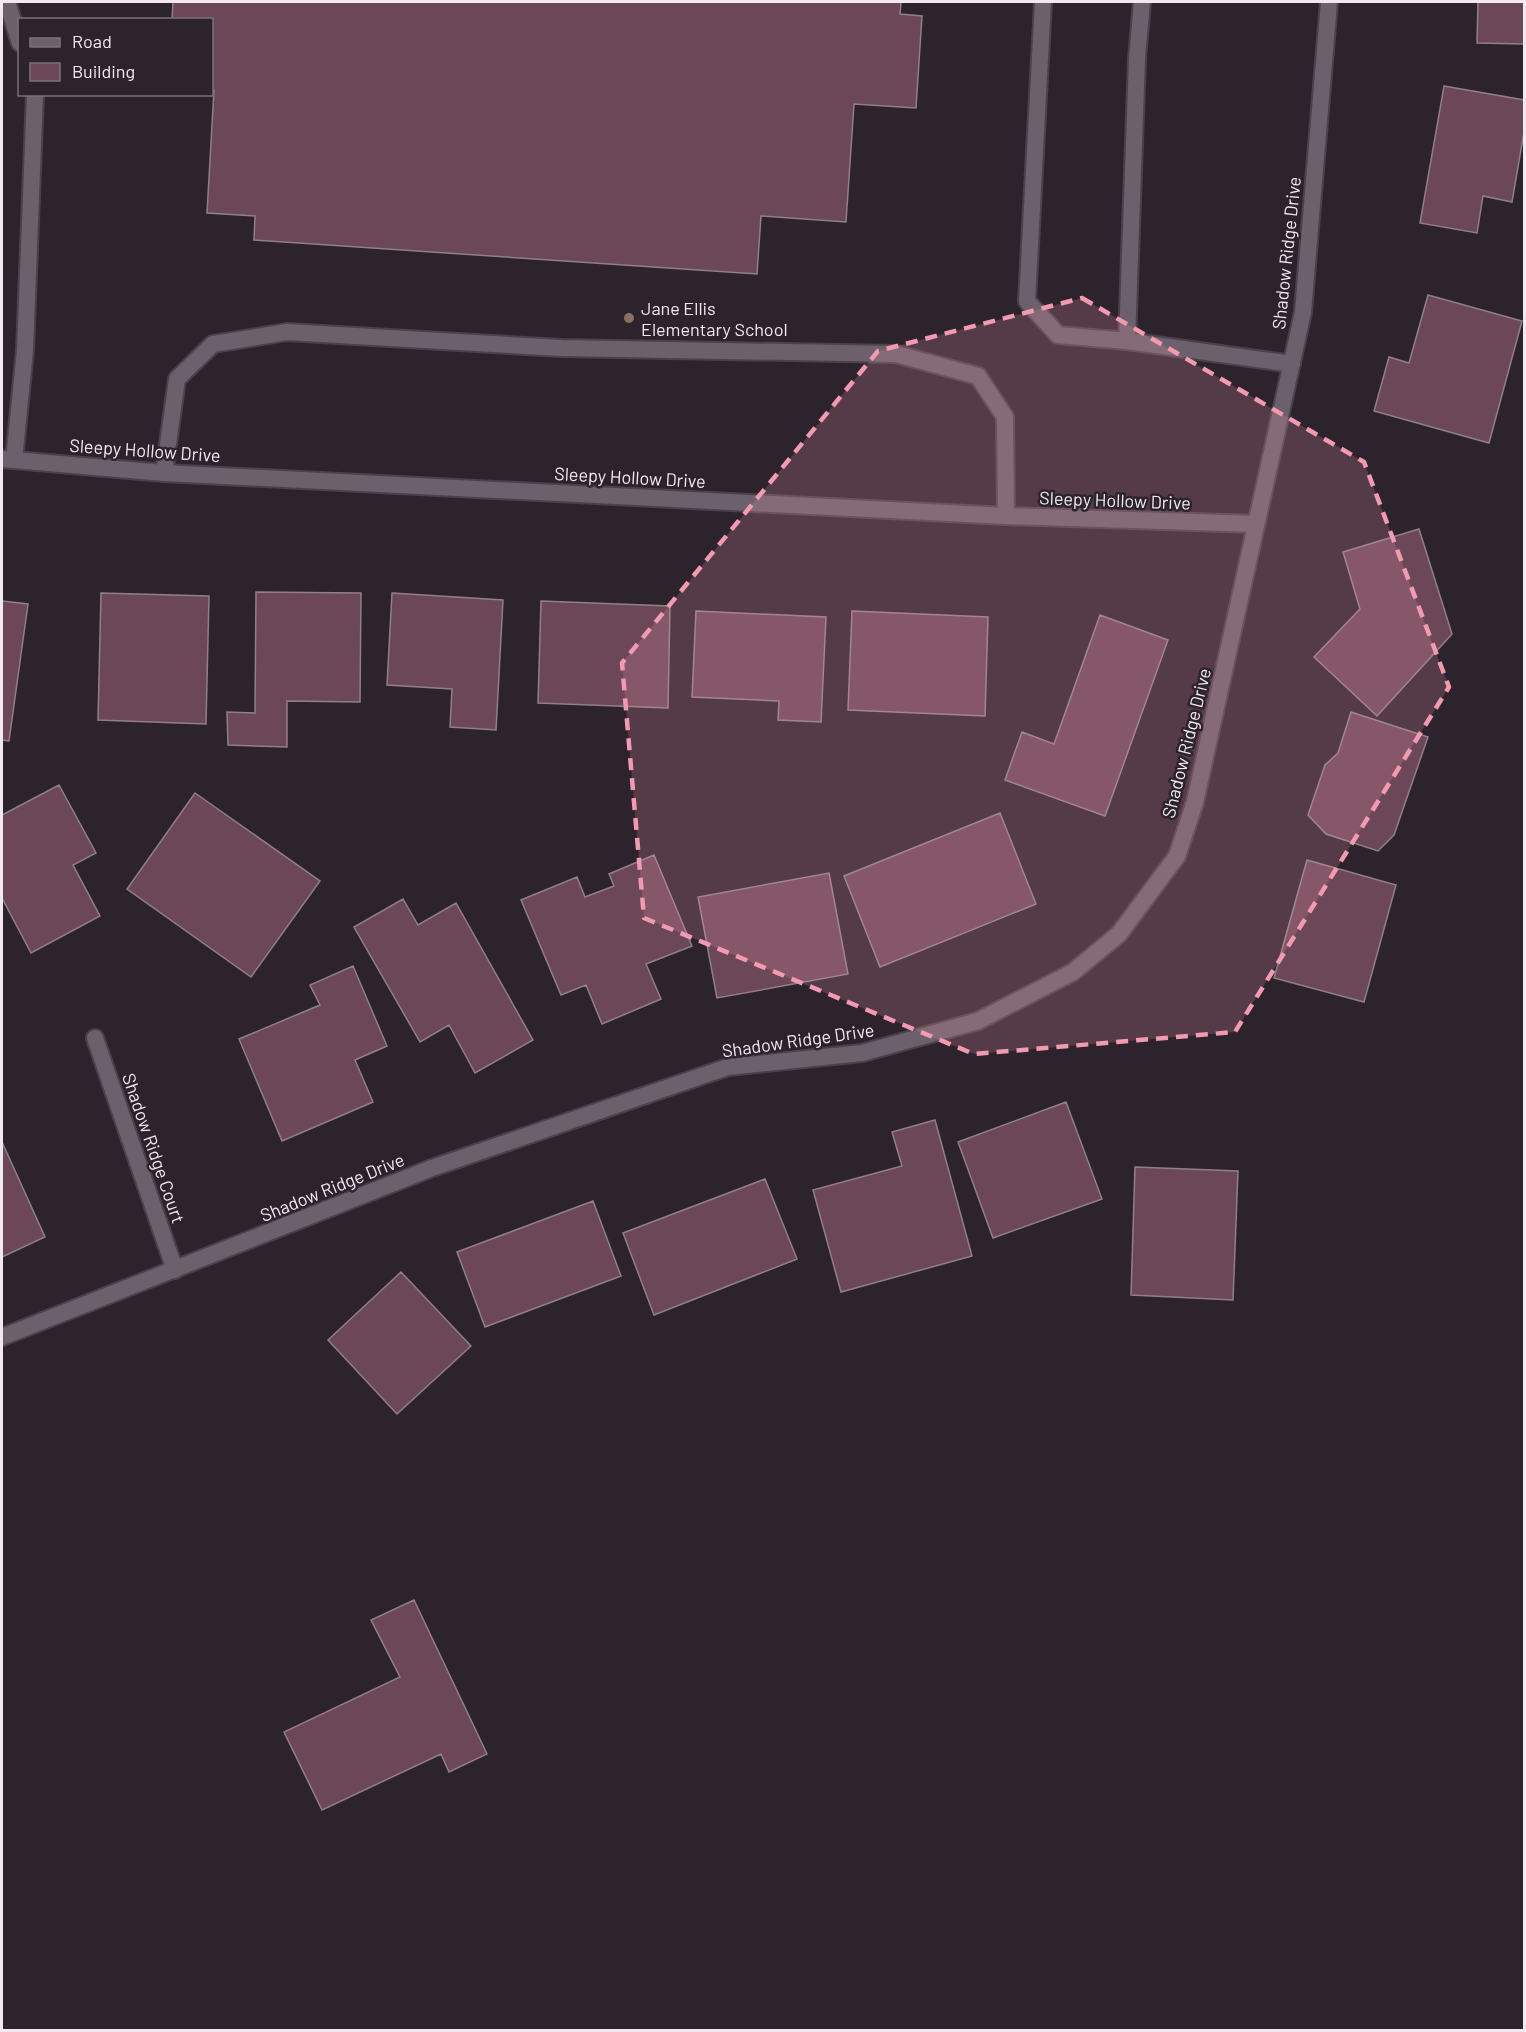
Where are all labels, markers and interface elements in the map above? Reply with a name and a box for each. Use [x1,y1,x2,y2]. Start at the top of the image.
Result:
legend [18,18,213,96]
text: Road [72,30,112,52]
text: Building [72,60,135,82]
street label: Shadow Ridge Drive [1267,175,1305,331]
place label: Jane Ellis Elementary School [641,297,788,340]
marker: Jane Ellis Elementary School [622,311,636,325]
street label: Sleepy Hollow Drive [69,434,221,466]
street label: Sleepy Hollow Drive [554,462,706,492]
street label: Sleepy Hollow Drive [1039,486,1191,514]
street label: Shadow Ridge Drive [1157,666,1215,820]
street label: Shadow Ridge Drive [720,1018,876,1062]
street label: Shadow Ridge Court [118,1070,190,1226]
street label: Shadow Ridge Drive [257,1148,407,1226]

